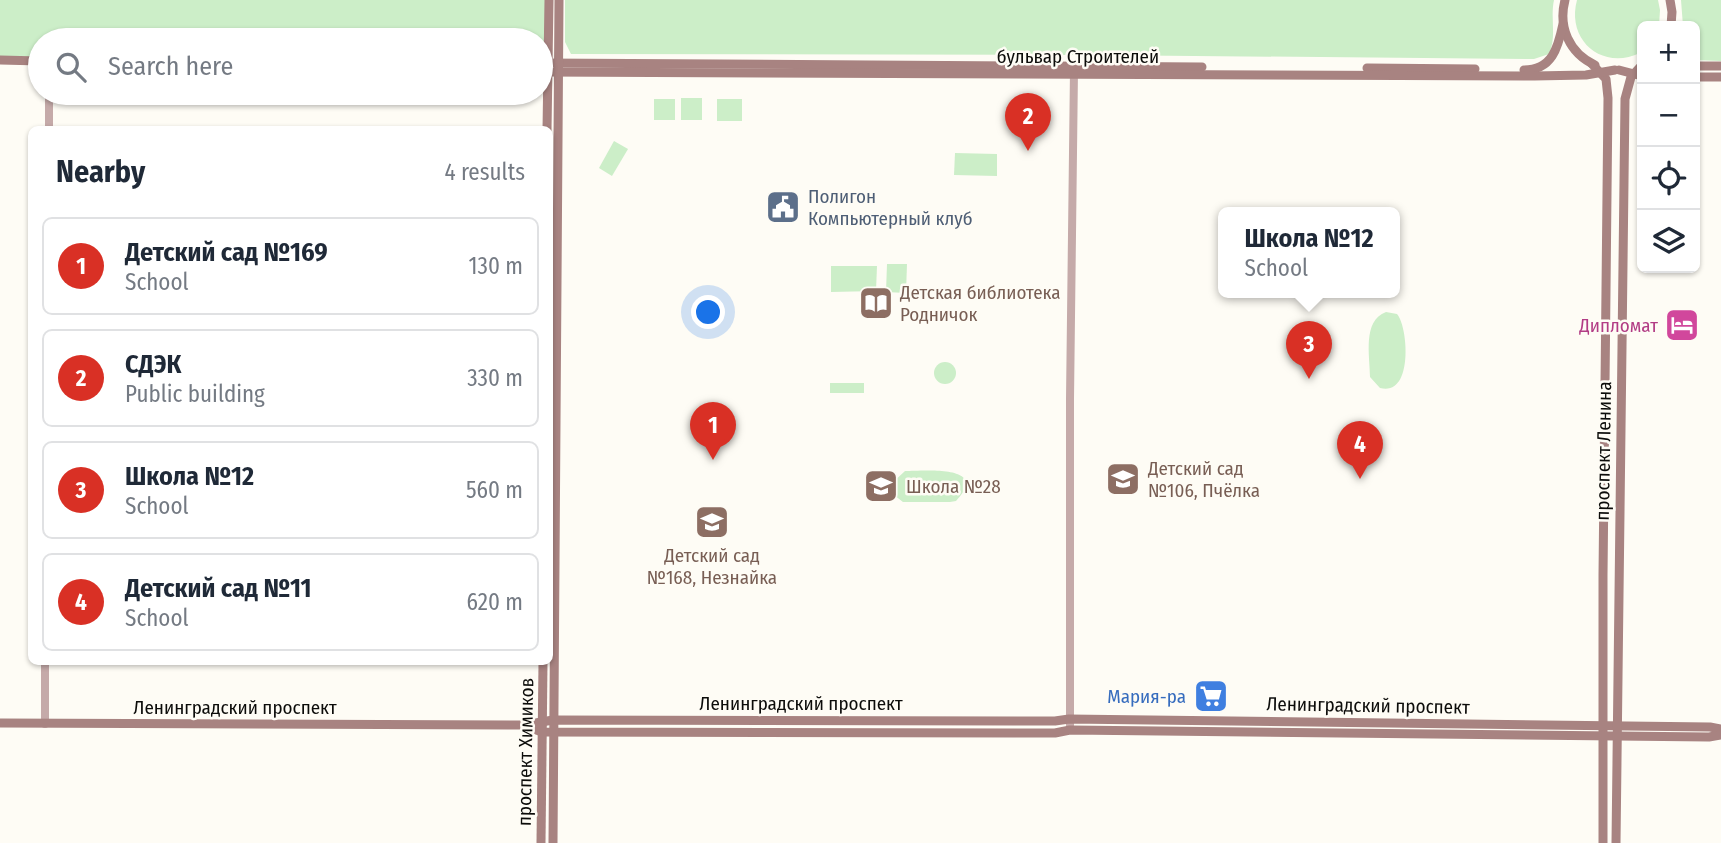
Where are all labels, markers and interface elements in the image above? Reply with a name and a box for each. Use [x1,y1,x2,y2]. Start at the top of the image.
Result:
map controls [1637,21,1700,273]
button: + [1637,21,1700,84]
search box [28,28,553,105]
street label: бульвар Строителей [997,45,1159,68]
icon: search [52,48,90,86]
text: Search here [108,51,233,82]
button: − [1637,84,1700,147]
pin: 2 [1005,93,1051,151]
button: locate [1637,147,1700,210]
text: Nearby [56,154,145,190]
text: 4 results [444,158,525,186]
place label: Полигон Компьютерный клуб [808,185,973,230]
public building icon: Полигон Компьютерный клуб [764,188,802,226]
popup [1218,207,1400,298]
button: layers [1637,210,1700,273]
text: Школа №12 [1244,223,1374,254]
text: Детский сад №169 [125,237,328,268]
text: 1 [76,252,86,280]
text: 130 m [469,252,523,280]
text: School [1244,254,1308,282]
text: School [125,268,189,296]
place label: Детская библиотека Родничок [899,281,1061,326]
library icon: Детская библиотека Родничок [857,284,895,322]
your location [691,295,725,329]
hotel icon: Дипломат [1663,306,1701,344]
place label: Дипломат [1578,314,1658,337]
pin: 3 [1286,321,1332,379]
text: СДЭК [125,349,181,380]
text: 2 [76,364,86,392]
text: 330 m [467,364,523,392]
text: Public building [125,380,265,408]
street label: проспект Ленина [1591,381,1616,521]
pin: 1 [690,402,736,460]
pin: 4 [1337,421,1383,479]
place label: Детский сад №106, Пчёлка [1147,457,1260,502]
school or university icon: Детский сад №106, Пчёлка [1104,460,1142,498]
text: Школа №12 [125,461,254,492]
school or university icon: Школа №28 [862,467,900,505]
place label: Школа №28 [906,475,1001,498]
text: 3 [76,476,86,504]
text: 560 m [466,476,523,504]
text: School [125,492,189,520]
school or university icon: Детский сад №168, Незнайка [693,503,731,541]
place label: Детский сад №168, Незнайка [647,544,777,589]
text: Детский сад №11 [125,573,312,604]
text: 4 [75,588,87,616]
text: 620 m [467,588,523,616]
text: School [125,604,189,632]
supermarket icon: Мария-ра [1192,677,1230,715]
street label: проспект Химиков [513,678,538,826]
place label: Мария-ра [1107,685,1186,708]
street label: Ленинградский проспект [699,692,903,715]
street label: Ленинградский проспект [1266,692,1470,719]
street label: Ленинградский проспект [133,696,337,719]

